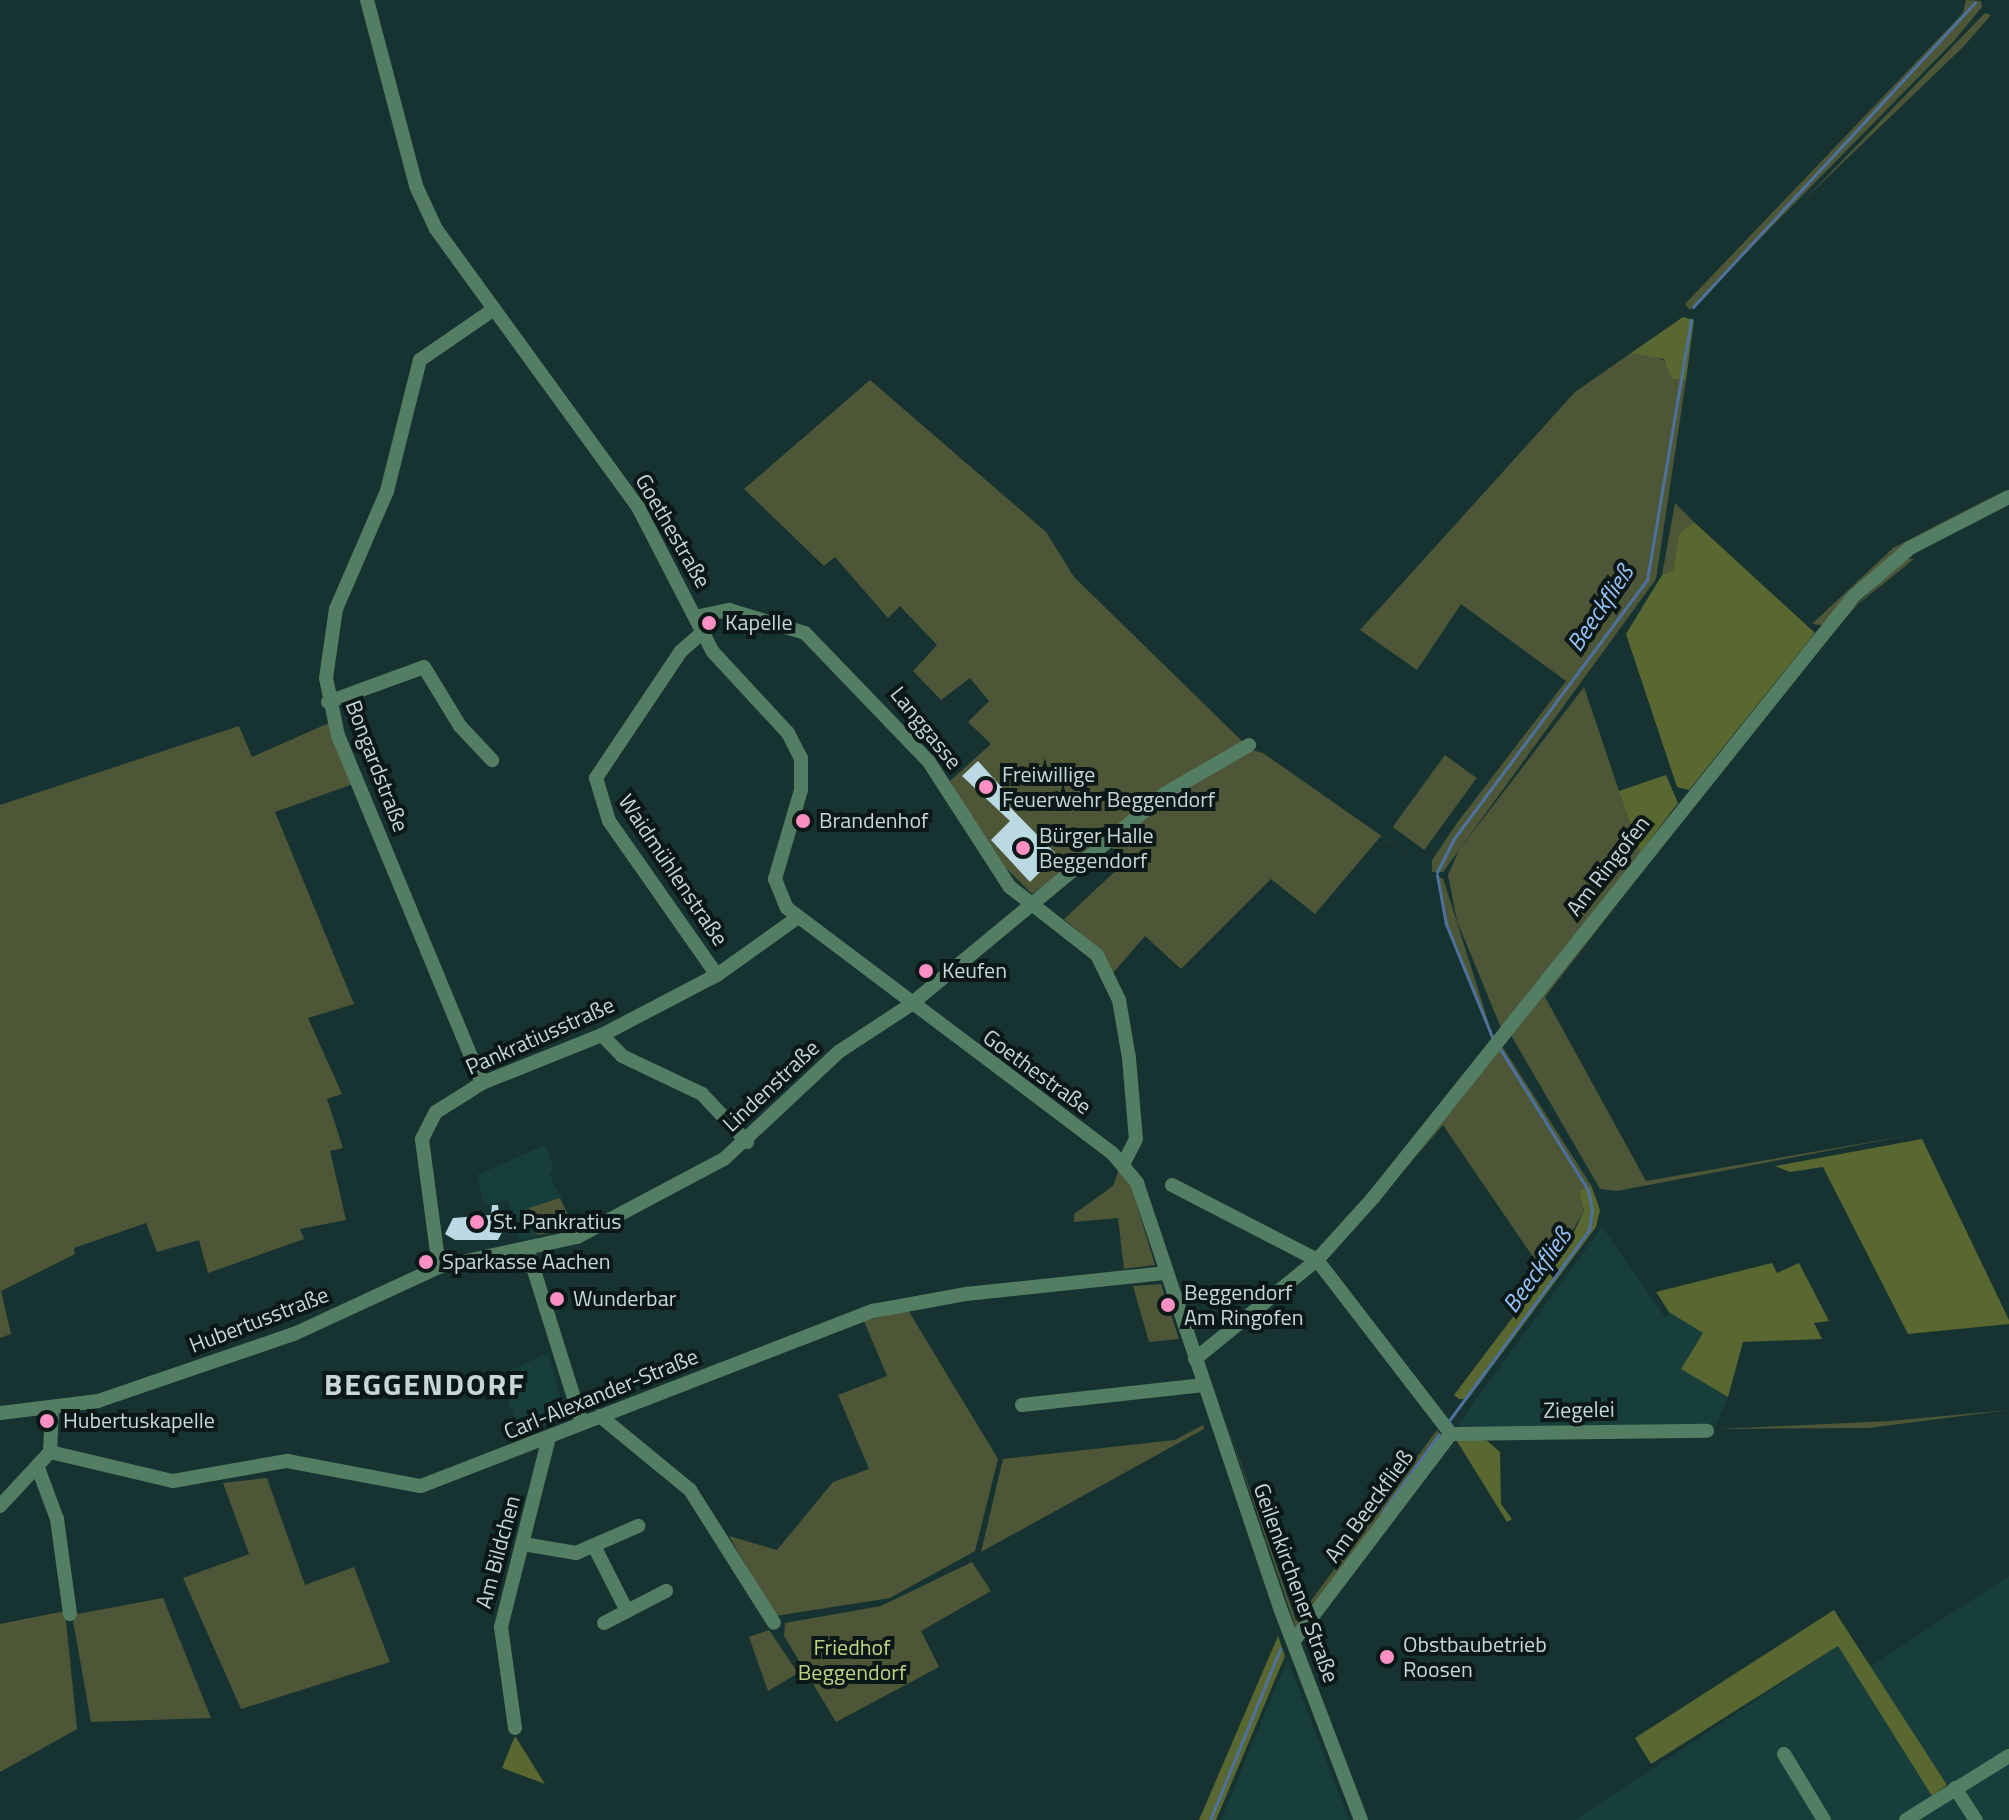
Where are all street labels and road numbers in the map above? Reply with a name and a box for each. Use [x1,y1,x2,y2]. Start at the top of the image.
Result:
street label: Goethestraße [630,469,716,593]
street label: Langgasse [885,681,967,775]
street label: Bongardstraße [340,697,414,835]
street label: Waidmühlenstraße [613,789,733,951]
street label: Am Ringofen [1561,811,1655,921]
street label: Pankratiusstraße [462,991,618,1081]
street label: Goethestraße [978,1024,1096,1120]
street label: Lindenstraße [717,1035,825,1137]
street label: Hubertusstraße [186,1281,332,1359]
street label: Carl-Alexander-Straße [500,1343,702,1445]
street label: Ziegelei [1543,1396,1615,1424]
street label: Am Beeckfließ [1319,1444,1419,1568]
street label: Geilenkirchener Straße [1248,1480,1344,1686]
street label: Am Bildchen [470,1493,526,1611]

